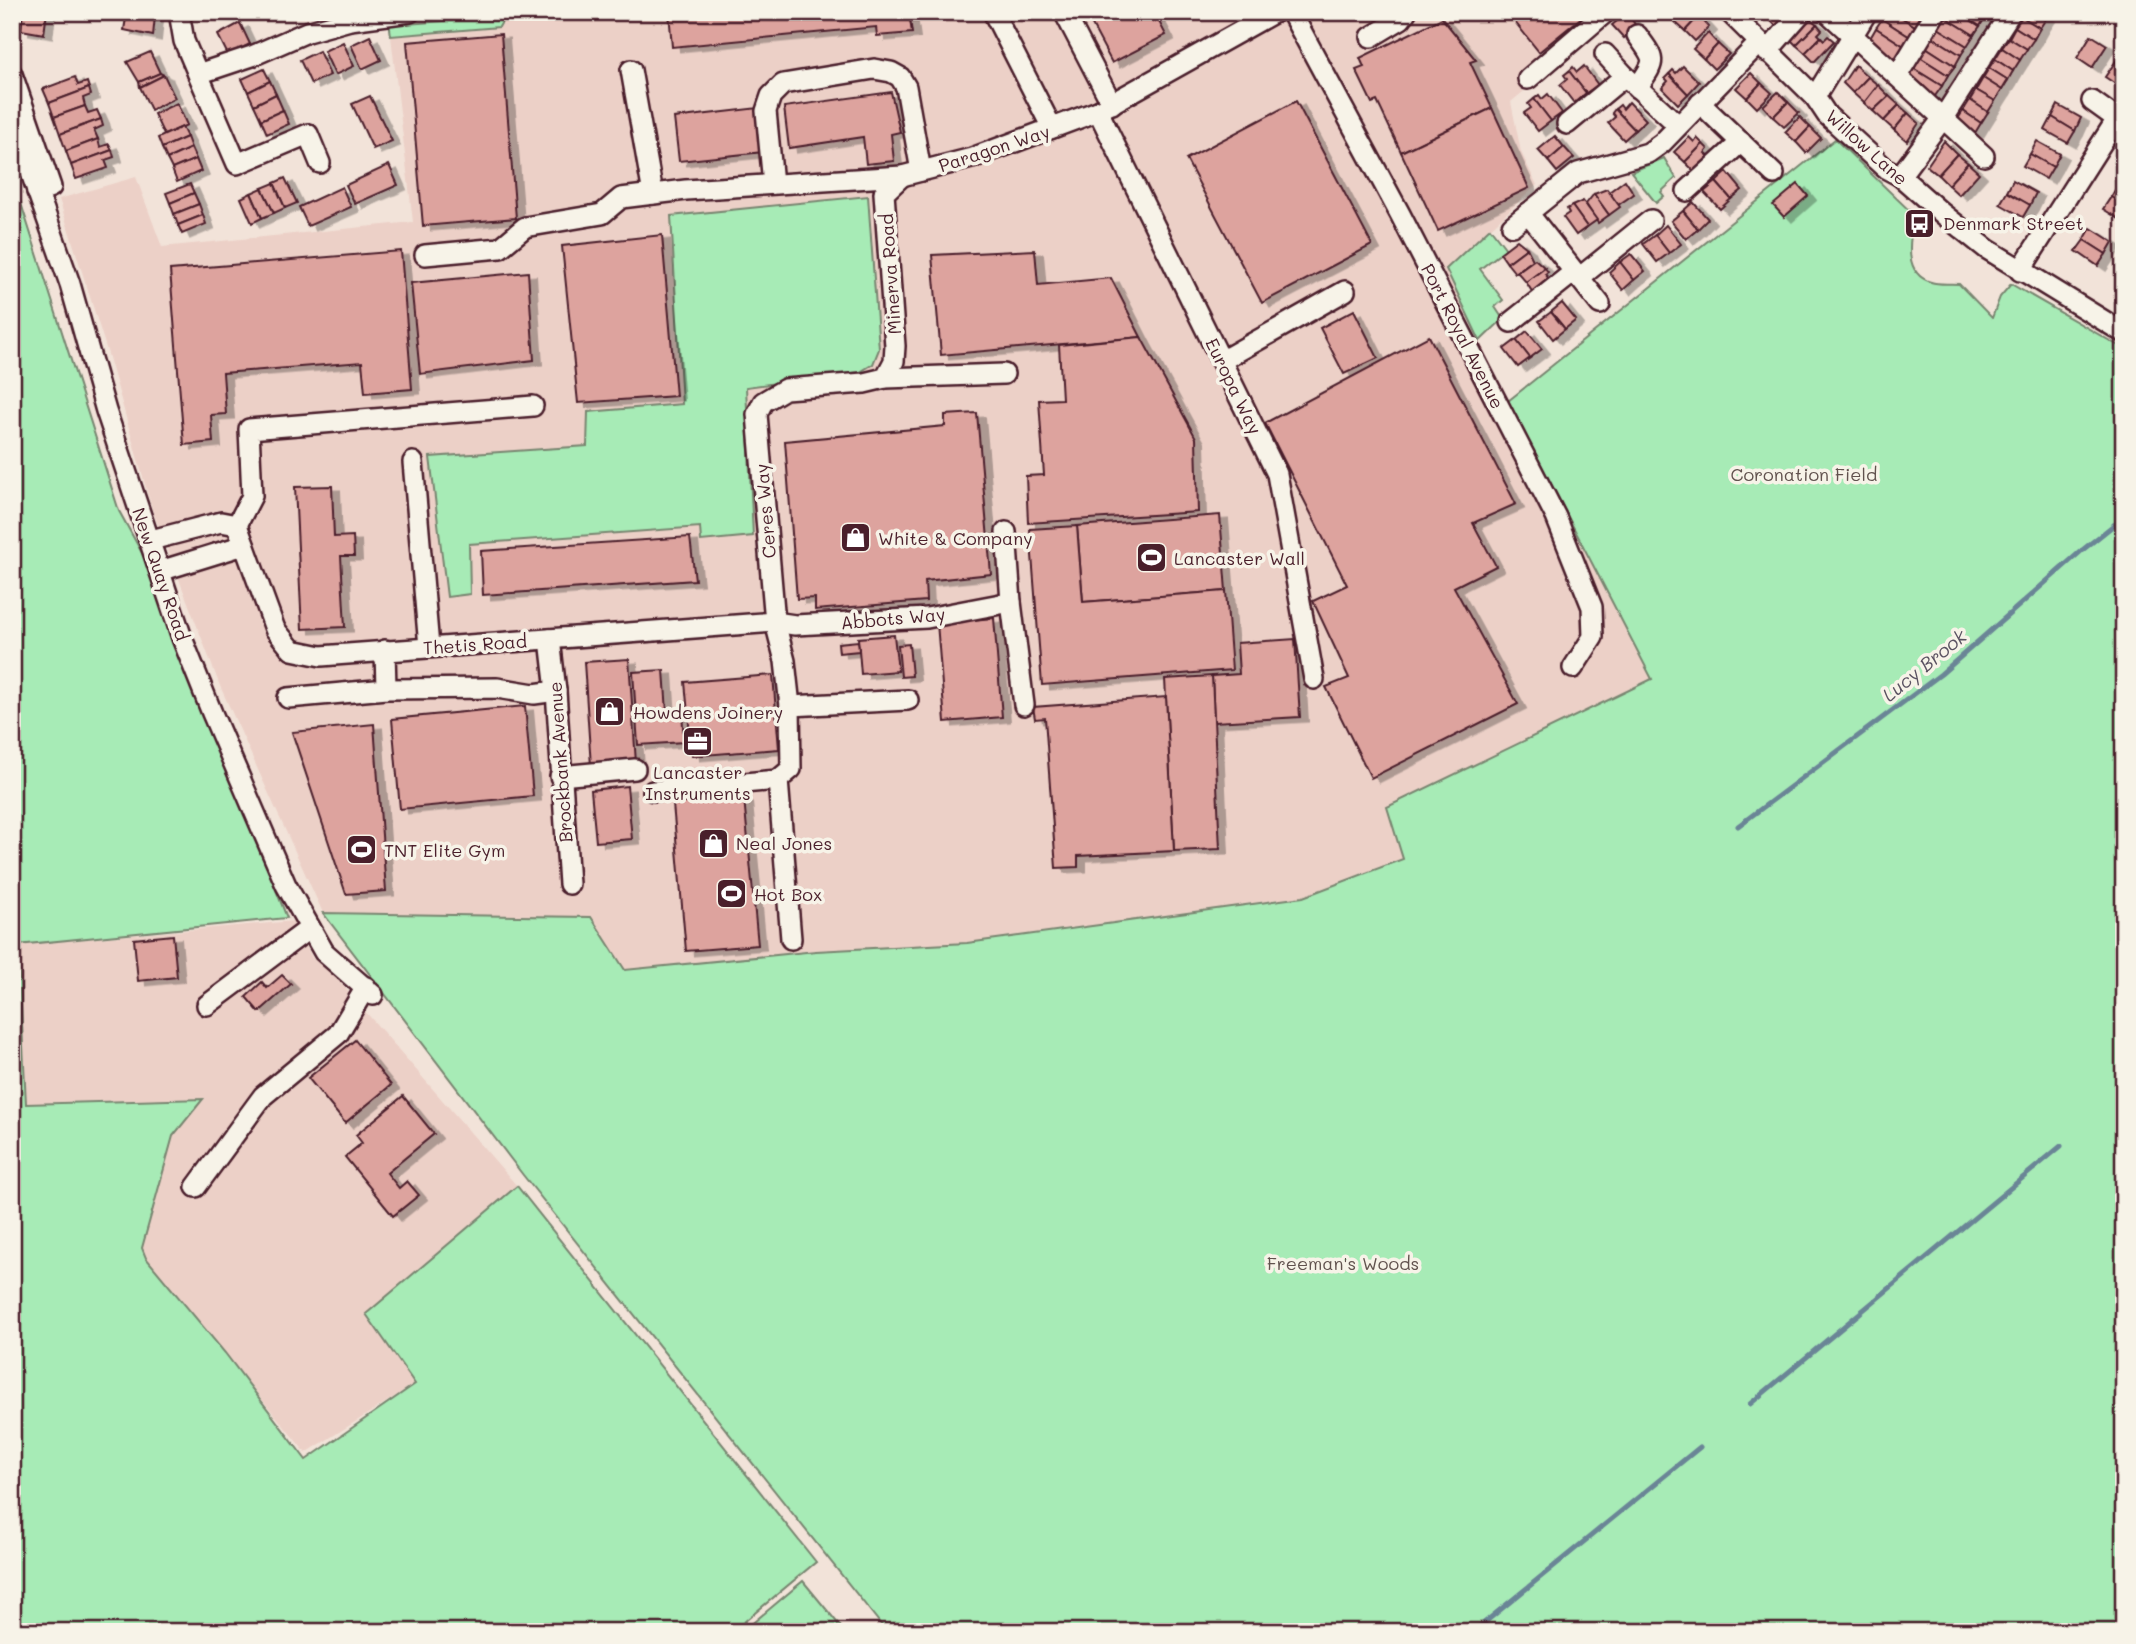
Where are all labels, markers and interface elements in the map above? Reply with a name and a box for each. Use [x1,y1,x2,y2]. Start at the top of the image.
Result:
street label: Willow Lane [1821,104,1913,190]
street label: Paragon Way [935,119,1053,177]
bus stop icon: Denmark Street [1903,206,1937,240]
place label: Denmark Street [1943,211,2084,235]
street label: Minerva Road [874,213,906,335]
street label: Port Royal Avenue [1416,259,1510,413]
street label: Europa Way [1200,334,1268,438]
park label: Coronation Field [1731,462,1877,486]
street label: Ceres Way [749,463,781,559]
street label: New Quay Road [127,504,195,644]
shop icon: White & Company [838,521,872,555]
place label: White & Company [878,526,1033,550]
sports icon: Lancaster Wall [1134,541,1168,575]
place label: Lancaster Wall [1174,546,1305,570]
street label: Abbots Way [840,601,946,635]
water label: Lucy Brook [1877,623,1972,707]
street label: Thetis Road [422,628,528,660]
street label: Brockbank Avenue [542,681,578,843]
shop icon: Howdens Joinery [593,695,627,729]
place label: Howdens Joinery [633,700,783,724]
office icon: Lancaster Instruments [681,725,715,759]
place label: Lancaster Instruments [645,760,751,805]
shop icon: Neal Jones [696,826,730,860]
place label: Neal Jones [736,831,832,855]
sports icon: TNT Elite Gym [344,833,378,867]
place label: TNT Elite Gym [384,838,505,862]
sports icon: Hot Box [714,877,748,911]
place label: Hot Box [754,882,822,906]
park label: Freeman's Woods [1267,1251,1419,1275]

